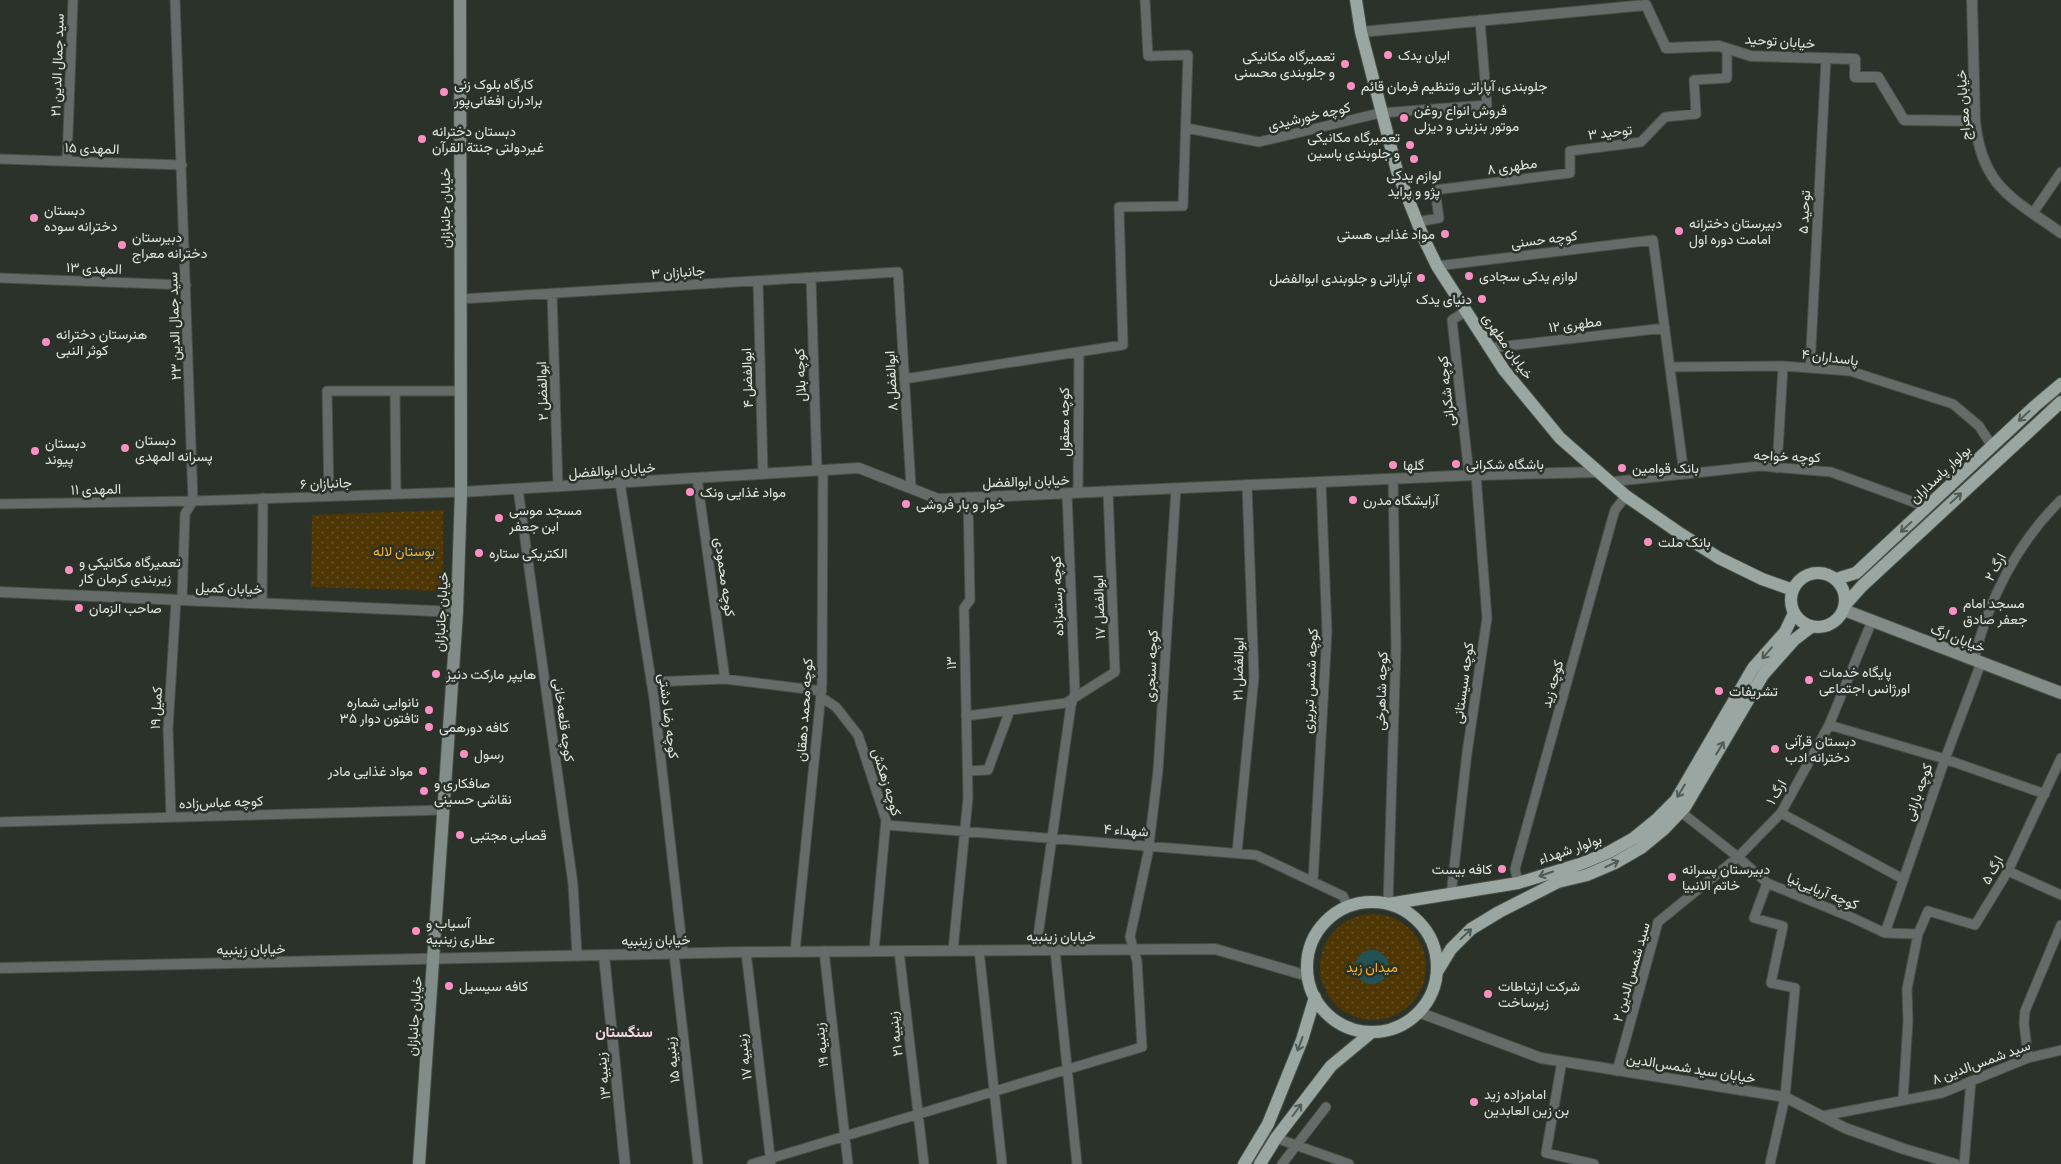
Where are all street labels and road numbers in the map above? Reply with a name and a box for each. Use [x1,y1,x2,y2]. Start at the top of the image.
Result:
street label: سید جمال الدین ۲۱ [46,13,70,117]
street label: خیابان توحید [1744,30,1816,54]
street label: خیابان معراج [1952,69,1976,141]
street label: کوچه خورشیدی [1266,98,1353,136]
street label: توحید ۳ [1587,120,1633,146]
street label: المهدی ۱۵ [64,138,120,160]
street label: مطهری ۸ [1486,154,1538,180]
street label: خیابان جانبازان [436,168,456,248]
street label: توحید ۵ [1794,190,1816,234]
street label: کوچه حسنی [1510,226,1579,254]
street label: المهدی ۱۳ [66,258,122,280]
street label: جانبازان ۳ [650,261,706,285]
street label: سید جمال الدین ۲۳ [163,272,187,380]
street label: خیابان مطهری [1477,309,1538,384]
street label: مطهری ۱۲ [1547,312,1603,338]
street label: پاسداران ۴ [1800,345,1859,371]
street label: ابوالفضل ۴ [737,348,759,408]
street label: کوچه بلال [790,348,812,402]
street label: ابوالفضل ۸ [880,350,904,412]
street label: کوچه شکرانی [1433,355,1461,427]
street label: ابوالفضل ۲ [532,361,554,421]
street label: کوچه معقول [1055,387,1075,457]
street label: بولوار پاسداران [1905,441,1976,509]
street label: کوچه خواجه [1753,446,1821,468]
street label: خیابان ابوالفضل [568,458,656,484]
street label: خیابان ابوالفضل [982,470,1070,494]
street label: جانبازان ۶ [300,473,352,495]
street label: المهدی ۱۱ [71,480,121,500]
street label: کوچه محمودی [709,536,739,618]
street label: ارگ ۲ [1980,550,2012,585]
street label: کوچه رستمزاده [1047,555,1069,637]
street label: خیابان جانبازان [430,571,454,653]
street label: ابوالفضل ۱۷ [1089,574,1111,639]
street label: خیابان کمیل [195,578,263,600]
street label: خیابان ارگ [1927,619,1988,659]
street label: کوچه شمس تبریزی [1298,628,1324,734]
street label: کوچه سنجری [1140,629,1164,703]
street label: ابوالفضل ۲۱ [1228,637,1250,701]
street label: کوچه سیستانی [1448,641,1480,725]
street label: کوچه شاهرخی [1371,651,1393,731]
street label: ۱۳ [942,656,962,670]
street label: کوچه محمد دهقان [791,658,819,762]
street label: کوچه زید [1537,658,1569,710]
street label: کوچه رضا دشتی [653,672,683,760]
street label: کوچه قلعه‌خانی [547,677,579,763]
street label: کمیل ۱۹ [146,686,168,730]
street label: کوچه زهکش [866,746,906,819]
street label: کوچه بارانی [1900,761,1938,824]
street label: ارگ ۱ [1762,776,1792,809]
street label: کوچه عباس‌زاده [178,792,264,814]
street label: شهداء ۴ [1103,819,1149,843]
street label: بولوار شهداء [1536,830,1605,870]
street label: ارگ ۵ [1977,852,2009,888]
street label: کوچه آریایی‌نیا [1784,868,1862,915]
street label: سید شمس‌الدین ۲ [1608,920,1656,1024]
street label: خیابان زینبیه [1026,927,1096,947]
street label: خیابان زینبیه [621,930,691,952]
street label: خیابان زینبیه [216,939,286,961]
street label: خیابان جانبازان [402,975,428,1057]
street label: زینبیه ۲۱ [883,1010,909,1058]
street label: زینبیه ۱۹ [810,1021,834,1068]
street label: زینبیه ۱۷ [732,1033,758,1081]
street label: زینبیه ۱۵ [660,1036,686,1084]
street label: سید شمس‌الدین ۸ [1929,1036,2033,1090]
street label: خیابان سید شمس‌الدین [1625,1049,1757,1089]
street label: زینبیه ۱۳ [592,1051,616,1100]

